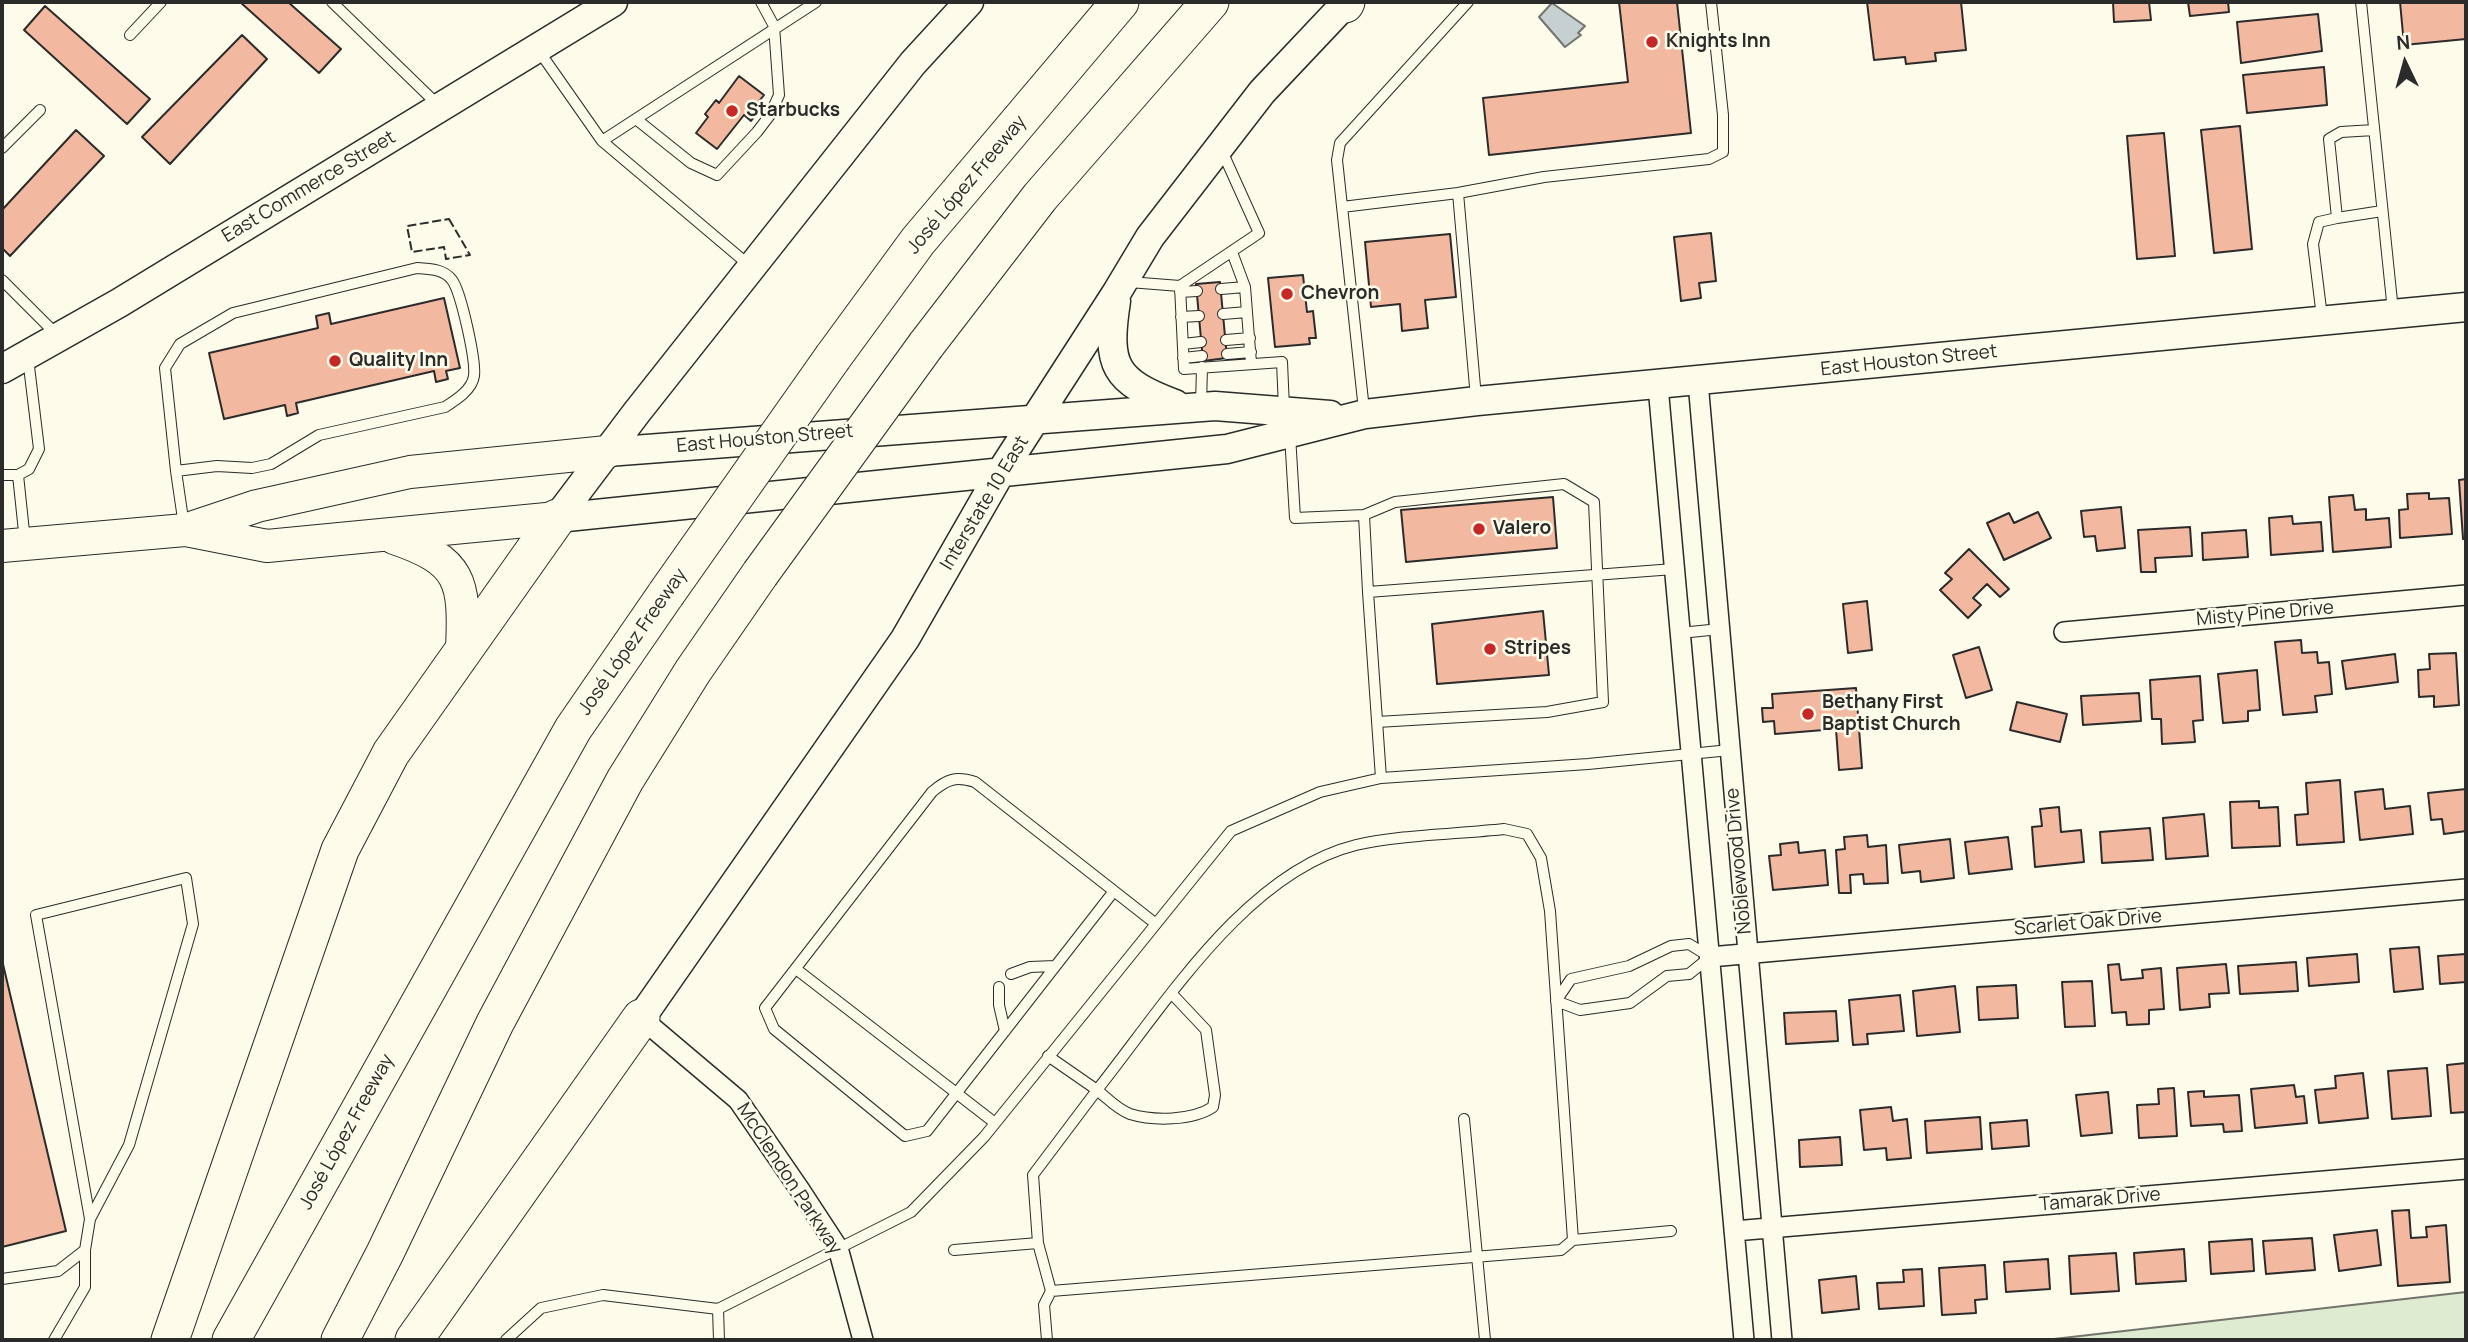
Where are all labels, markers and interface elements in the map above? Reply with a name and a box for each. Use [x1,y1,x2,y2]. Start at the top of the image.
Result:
north arrow [2370,28,2440,98]
text: N [2395,29,2411,56]
place label: Knights Inn [1666,31,1771,53]
marker: Knights Inn [1644,34,1660,50]
place label: Starbucks [746,100,840,122]
marker: Starbucks [724,103,740,119]
street label: José López Freeway [902,111,1032,259]
street label: East Commerce Street [218,126,400,248]
place label: Chevron [1301,283,1379,305]
marker: Chevron [1279,286,1295,302]
street label: East Houston Street [1819,340,1999,382]
place label: Quality Inn [349,350,448,372]
marker: Quality Inn [327,353,343,369]
street label: East Houston Street [676,420,854,458]
street label: Interstate 10 East [936,432,1034,574]
place label: Valero [1493,518,1551,540]
marker: Valero [1471,521,1487,537]
street label: José López Freeway [574,564,692,720]
street label: Misty Pine Drive [2195,597,2335,631]
place label: Stripes [1504,638,1571,660]
marker: Stripes [1482,641,1498,657]
place label: Bethany First Baptist Church [1822,692,1961,736]
marker: Bethany First Baptist Church [1800,706,1816,722]
street label: Noblewood Drive [1721,787,1757,935]
street label: Scarlet Oak Drive [2013,905,2163,941]
street label: José López Freeway [295,1050,399,1214]
street label: McClendon Parkway [732,1099,846,1259]
street label: Tamarak Drive [2038,1183,2162,1217]

